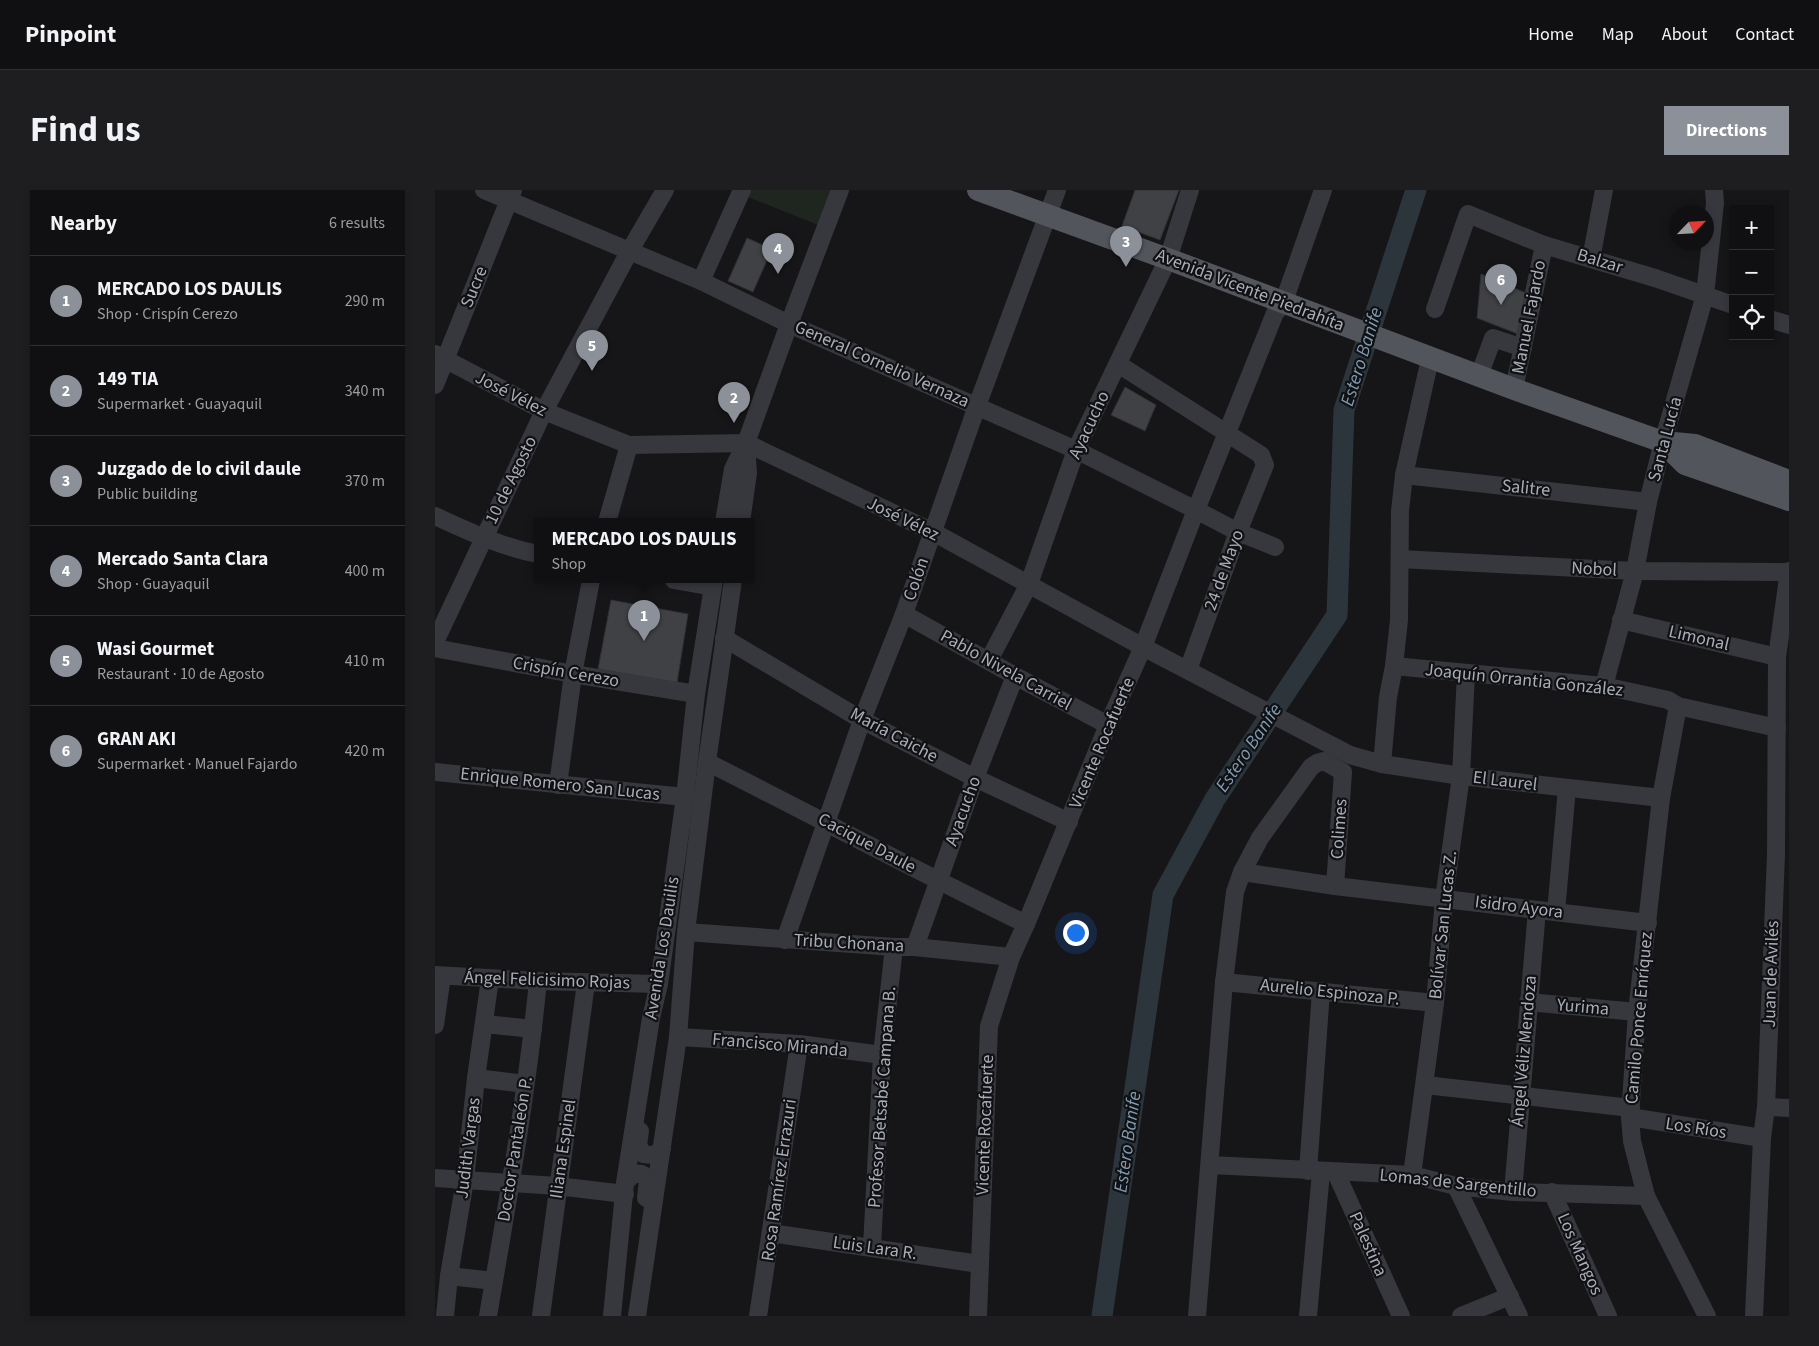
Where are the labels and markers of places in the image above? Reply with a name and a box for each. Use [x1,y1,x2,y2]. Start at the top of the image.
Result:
pin: 3 [1110,226,1142,267]
pin: 4 [762,233,794,274]
pin: 6 [1485,264,1517,305]
pin: 5 [576,330,608,371]
pin: 2 [718,382,750,423]
pin: 1 [628,600,660,641]

